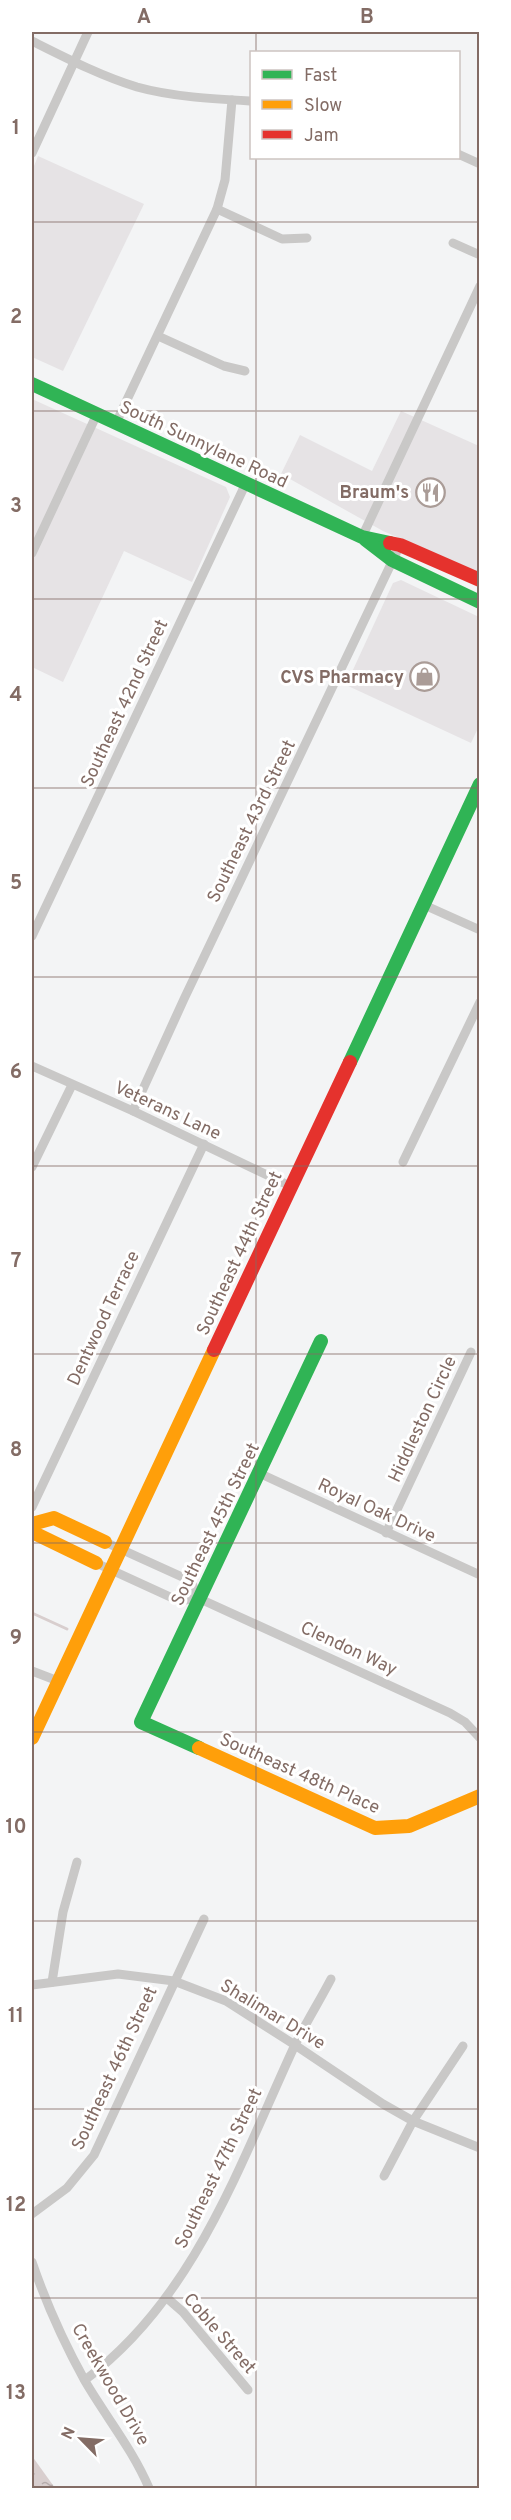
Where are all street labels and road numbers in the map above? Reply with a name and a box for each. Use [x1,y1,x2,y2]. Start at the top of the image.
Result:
street label: South Sunnylane Road [116,396,291,494]
street label: Southeast 42nd Street [76,616,174,791]
street label: Southeast 43rd Street [203,736,302,907]
street label: Veterans Lane [110,1077,224,1146]
street label: Southeast 44th Street [192,1168,289,1339]
street label: Dentwood Terrace [63,1248,146,1390]
street label: Hiddleston Circle [384,1353,463,1487]
street label: Southeast 45th Street [167,1439,266,1610]
street label: Royal Oak Drive [314,1474,439,1549]
street label: Clendon Way [296,1617,401,1682]
street label: Southeast 48th Place [216,1729,383,1820]
street label: Shalimar Drive [215,1975,329,2056]
street label: Southeast 46th Street [67,1983,163,2154]
street label: Southeast 47th Street [170,2084,268,2253]
street label: Coble Street [177,2289,260,2379]
street label: Creekwood Drive [65,2319,154,2450]

